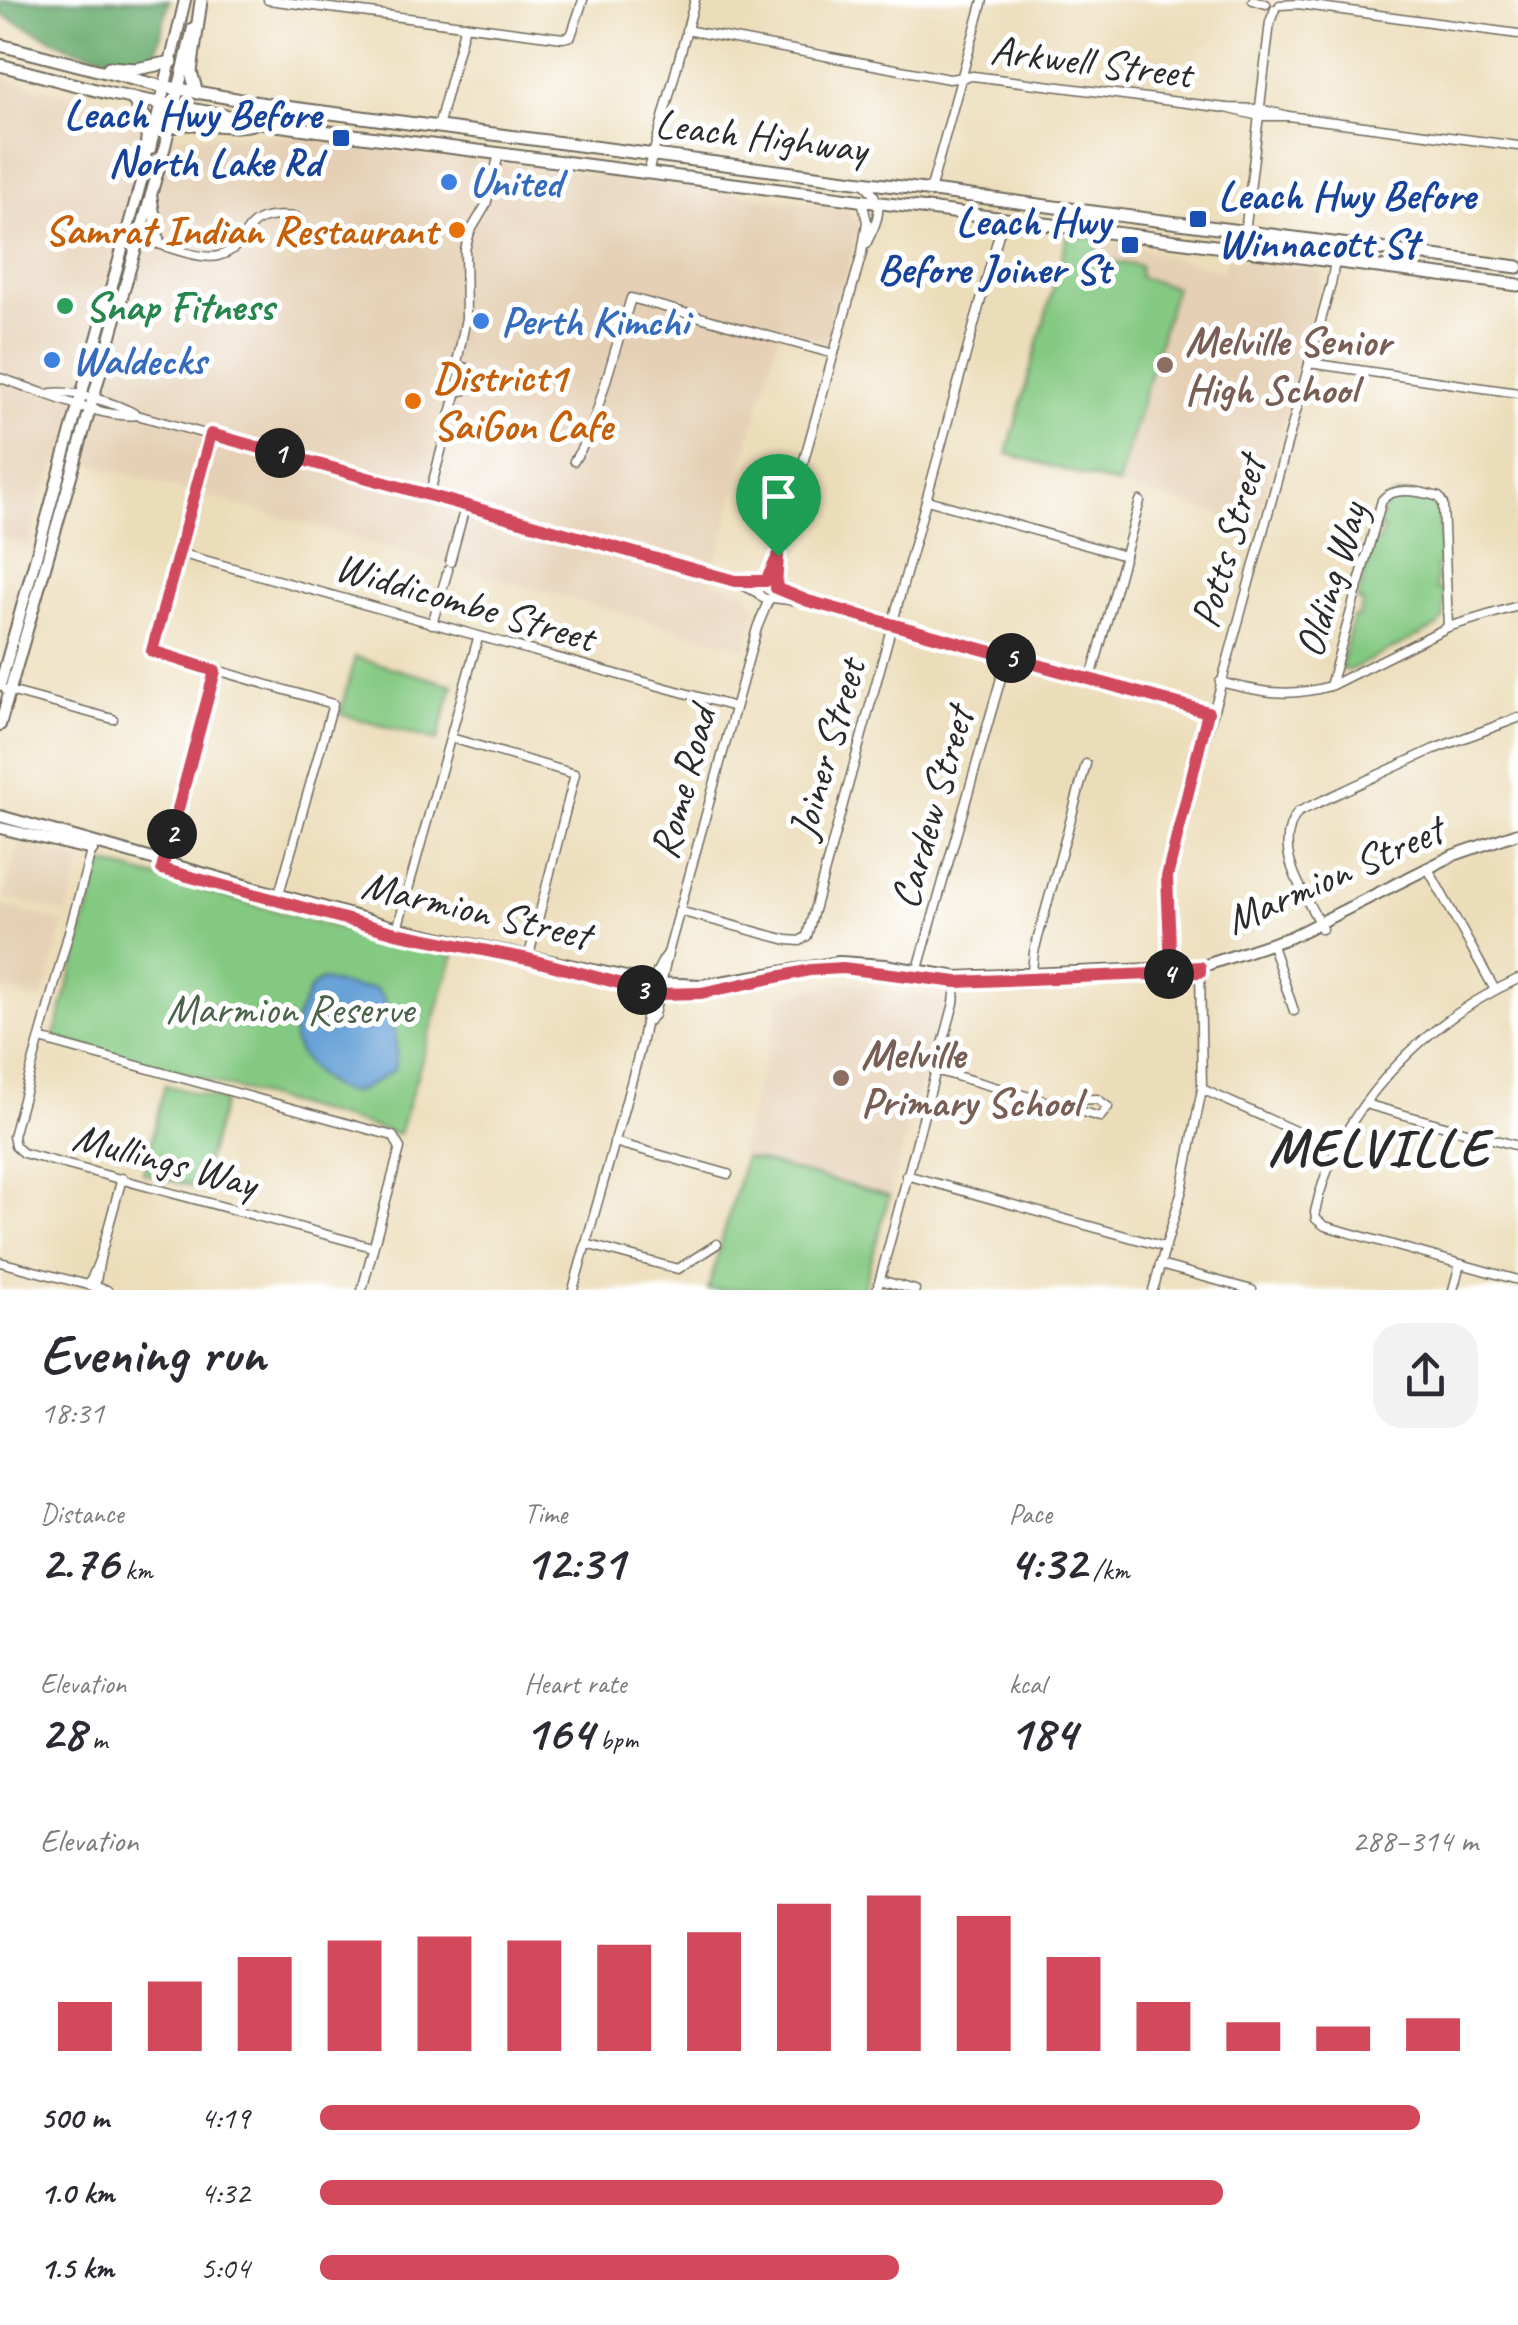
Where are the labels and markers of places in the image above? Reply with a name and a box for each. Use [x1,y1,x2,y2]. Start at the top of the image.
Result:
place label: Leach Hwy Before North Lake Rd [64,88,328,189]
marker: Leach Hwy Before North Lake Rd [330,127,352,149]
place label: United [469,156,569,209]
place label: Leach Hwy Before Winnacott St [1218,169,1478,270]
marker: United [438,171,460,193]
place label: Leach Hwy Before Joiner St [877,195,1115,296]
place label: Samrat Indian Restaurant [45,204,442,257]
marker: Leach Hwy Before Winnacott St [1187,208,1209,230]
marker: Samrat Indian Restaurant [446,219,468,241]
marker: Leach Hwy Before Joiner St [1119,234,1141,256]
place label: Snap Fitness [85,280,278,333]
marker: Snap Fitness [54,295,76,317]
place label: Perth Kimchi [501,295,694,348]
marker: Perth Kimchi [470,310,492,332]
place label: Melville Senior High School [1185,315,1396,416]
place label: Waldecks [72,334,210,387]
marker: Waldecks [41,349,63,371]
place label: District1 SaiGon Cafe [433,351,615,452]
marker: Melville Senior High School [1154,354,1176,376]
marker: District1 SaiGon Cafe [402,390,424,412]
pin: 1 [255,428,305,478]
pin [736,454,821,557]
pin: 5 [986,633,1036,683]
pin: 2 [147,809,197,859]
pin: 4 [1144,949,1194,999]
pin: 3 [617,965,667,1015]
place label: Melville Primary School [861,1028,1089,1129]
marker: Melville Primary School [830,1067,852,1089]

